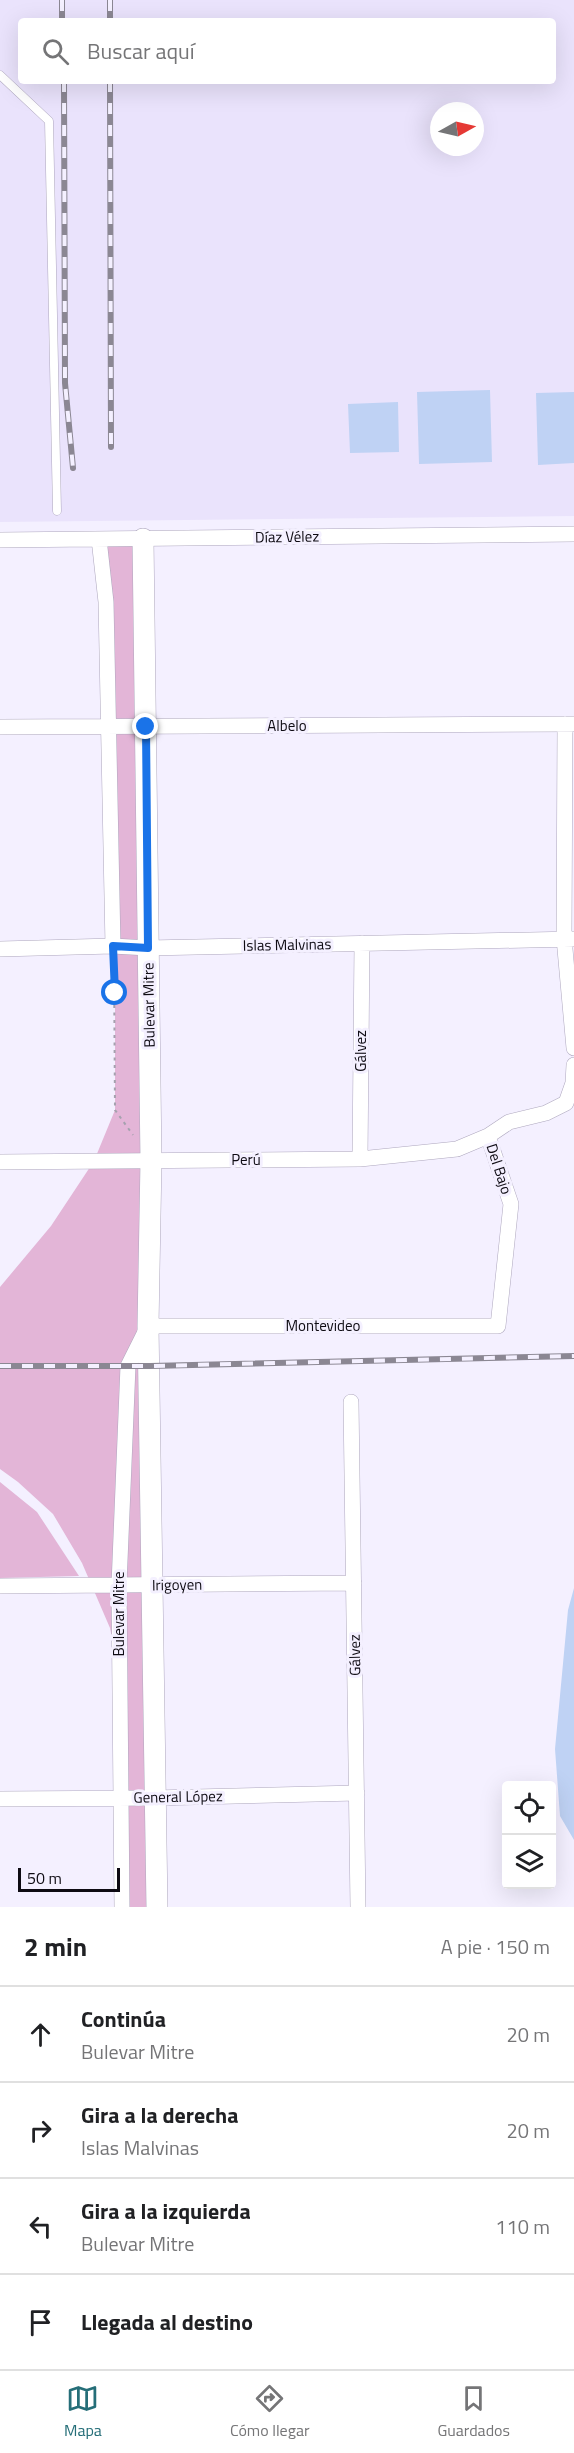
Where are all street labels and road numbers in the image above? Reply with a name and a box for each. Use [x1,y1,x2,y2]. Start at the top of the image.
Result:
street label: Díaz Vélez [255,524,320,549]
street label: Albelo [267,714,307,737]
street label: Islas Malvinas [243,932,331,957]
street label: Bulevar Mitre [136,962,161,1048]
street label: Gálvez [349,1030,372,1072]
street label: Del Bajo [481,1141,518,1197]
street label: Perú [231,1148,261,1171]
street label: Montevideo [285,1314,361,1337]
street label: Bulevar Mitre [107,1572,130,1657]
street label: Irigoyen [152,1573,202,1596]
street label: Gálvez [343,1634,366,1676]
street label: General López [133,1784,223,1809]

